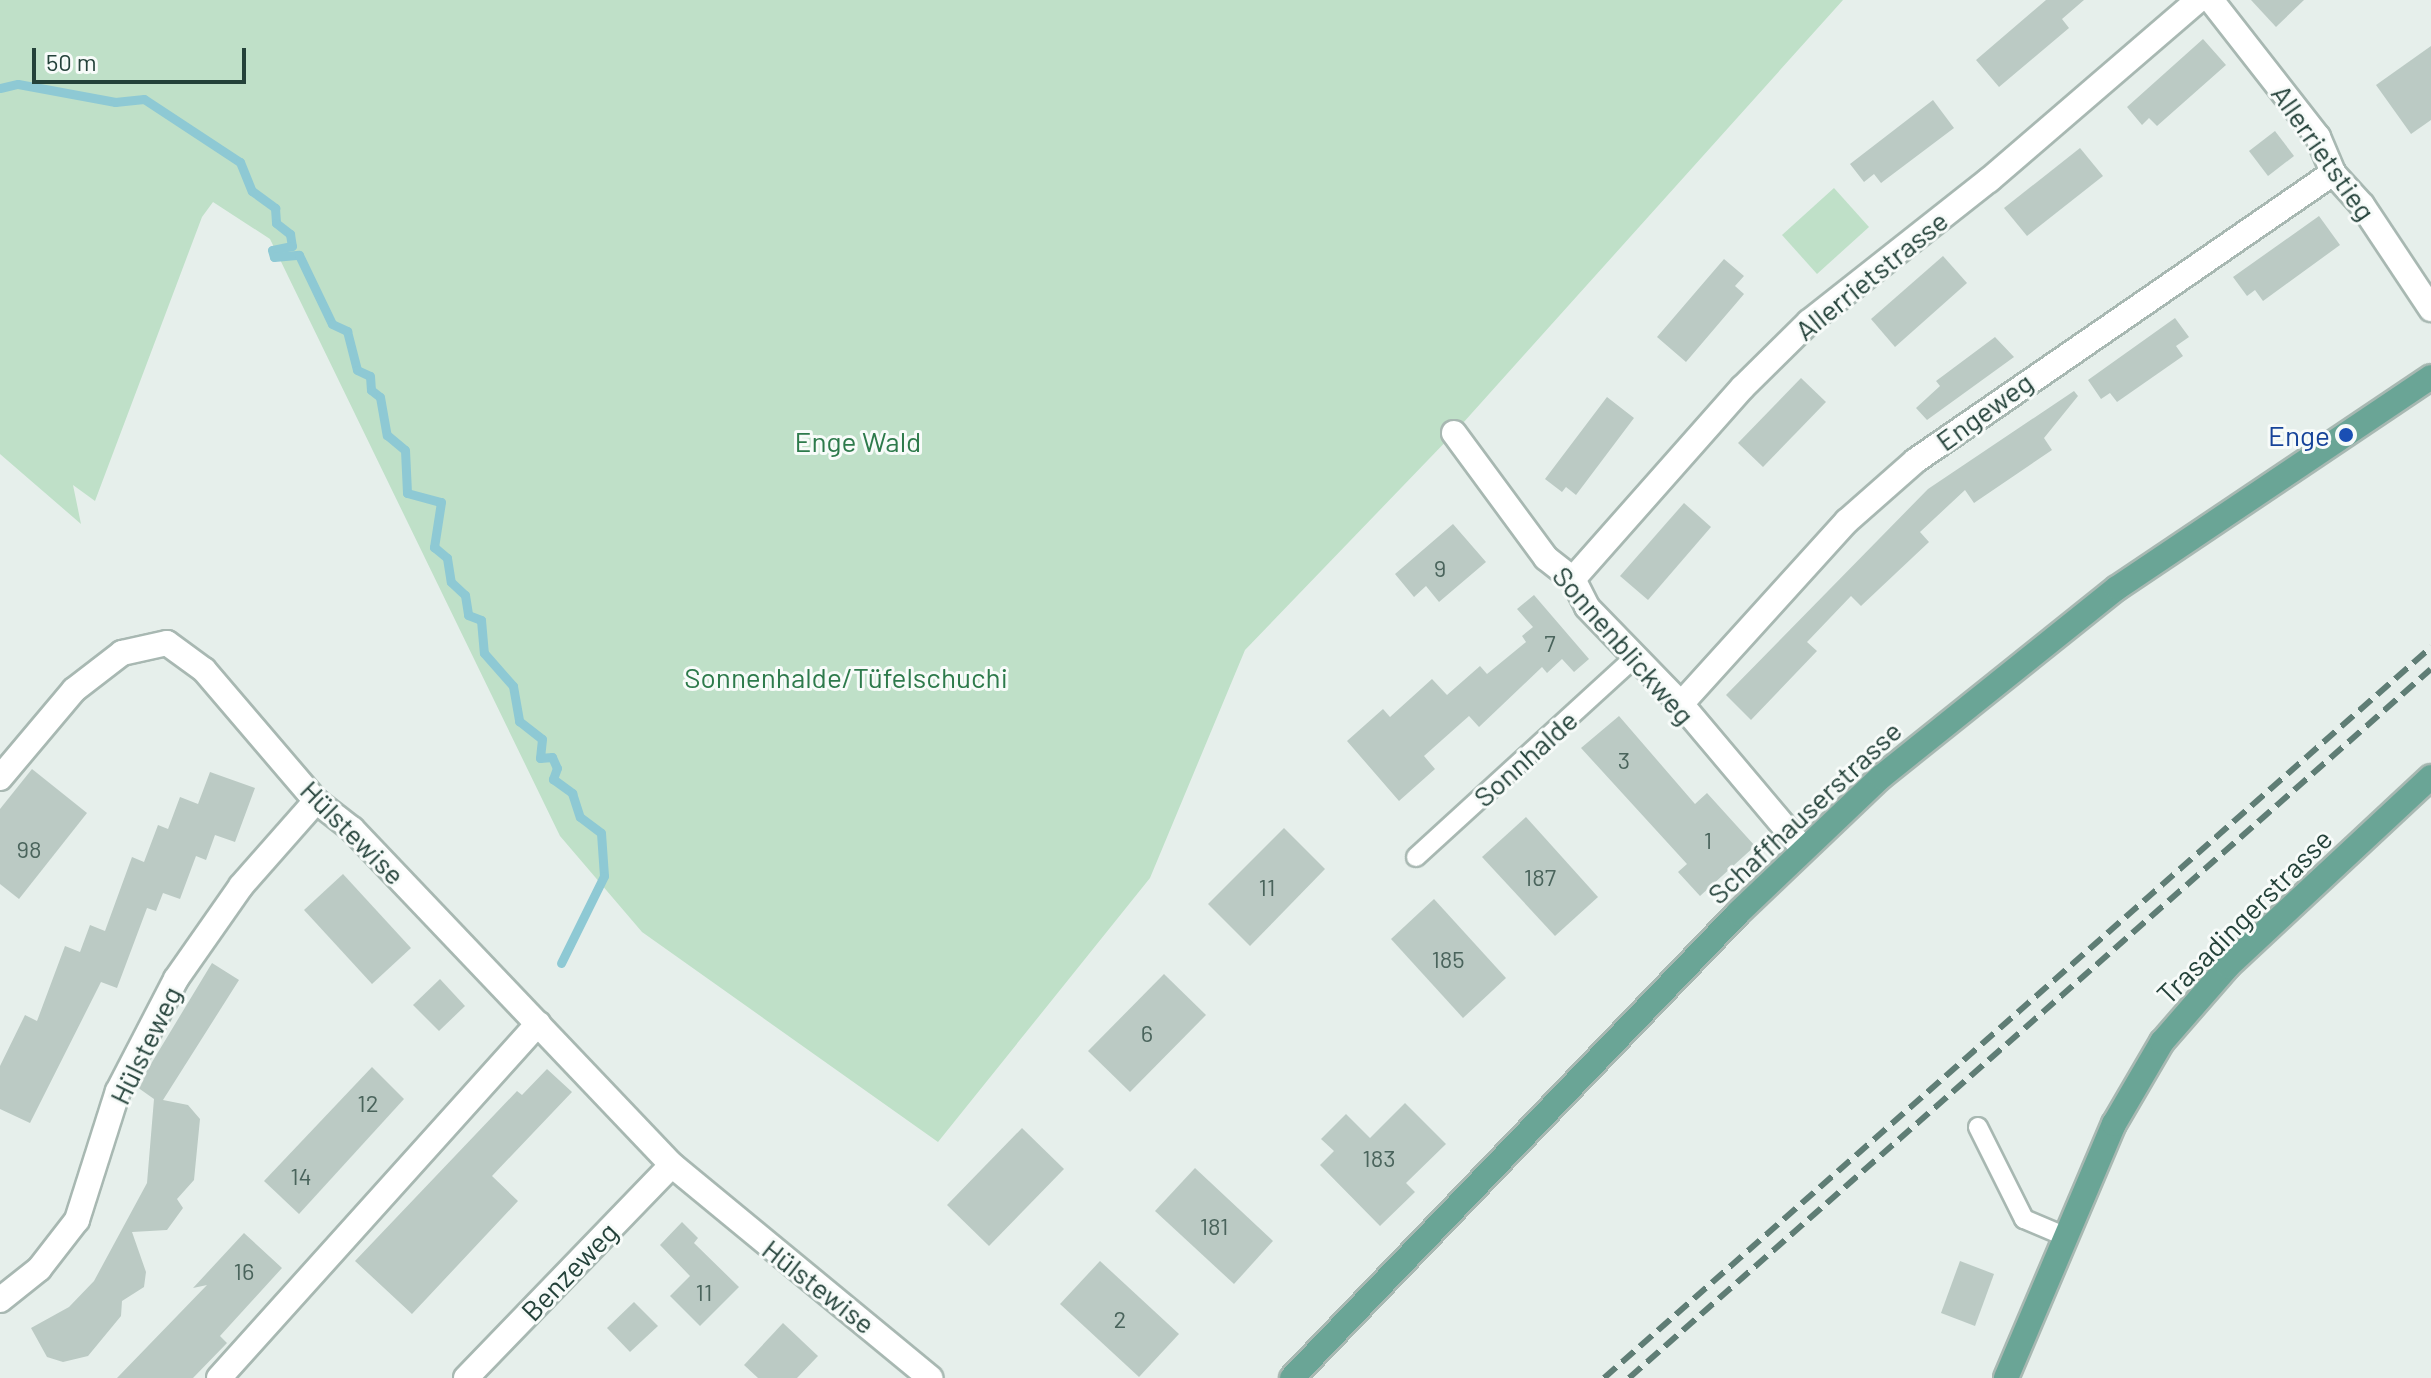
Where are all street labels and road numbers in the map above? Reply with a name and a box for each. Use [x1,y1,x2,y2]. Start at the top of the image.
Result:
street label: Allerrietstieg [2265,78,2383,226]
street label: Allerrietstrasse [1788,203,1954,347]
street label: Engeweg [1929,365,2039,457]
street label: Sonnenblickweg [1546,559,1702,731]
street label: Sonnhalde [1466,703,1584,813]
street label: Schaffhauserstrasse [1700,714,1908,910]
street label: Hülstewise [294,773,412,891]
street label: Trasadingerstrasse [2149,821,2339,1011]
street label: Hülsteweg [102,980,188,1110]
street label: Benzeweg [514,1215,624,1327]
street label: Hülstewise [756,1232,882,1340]

